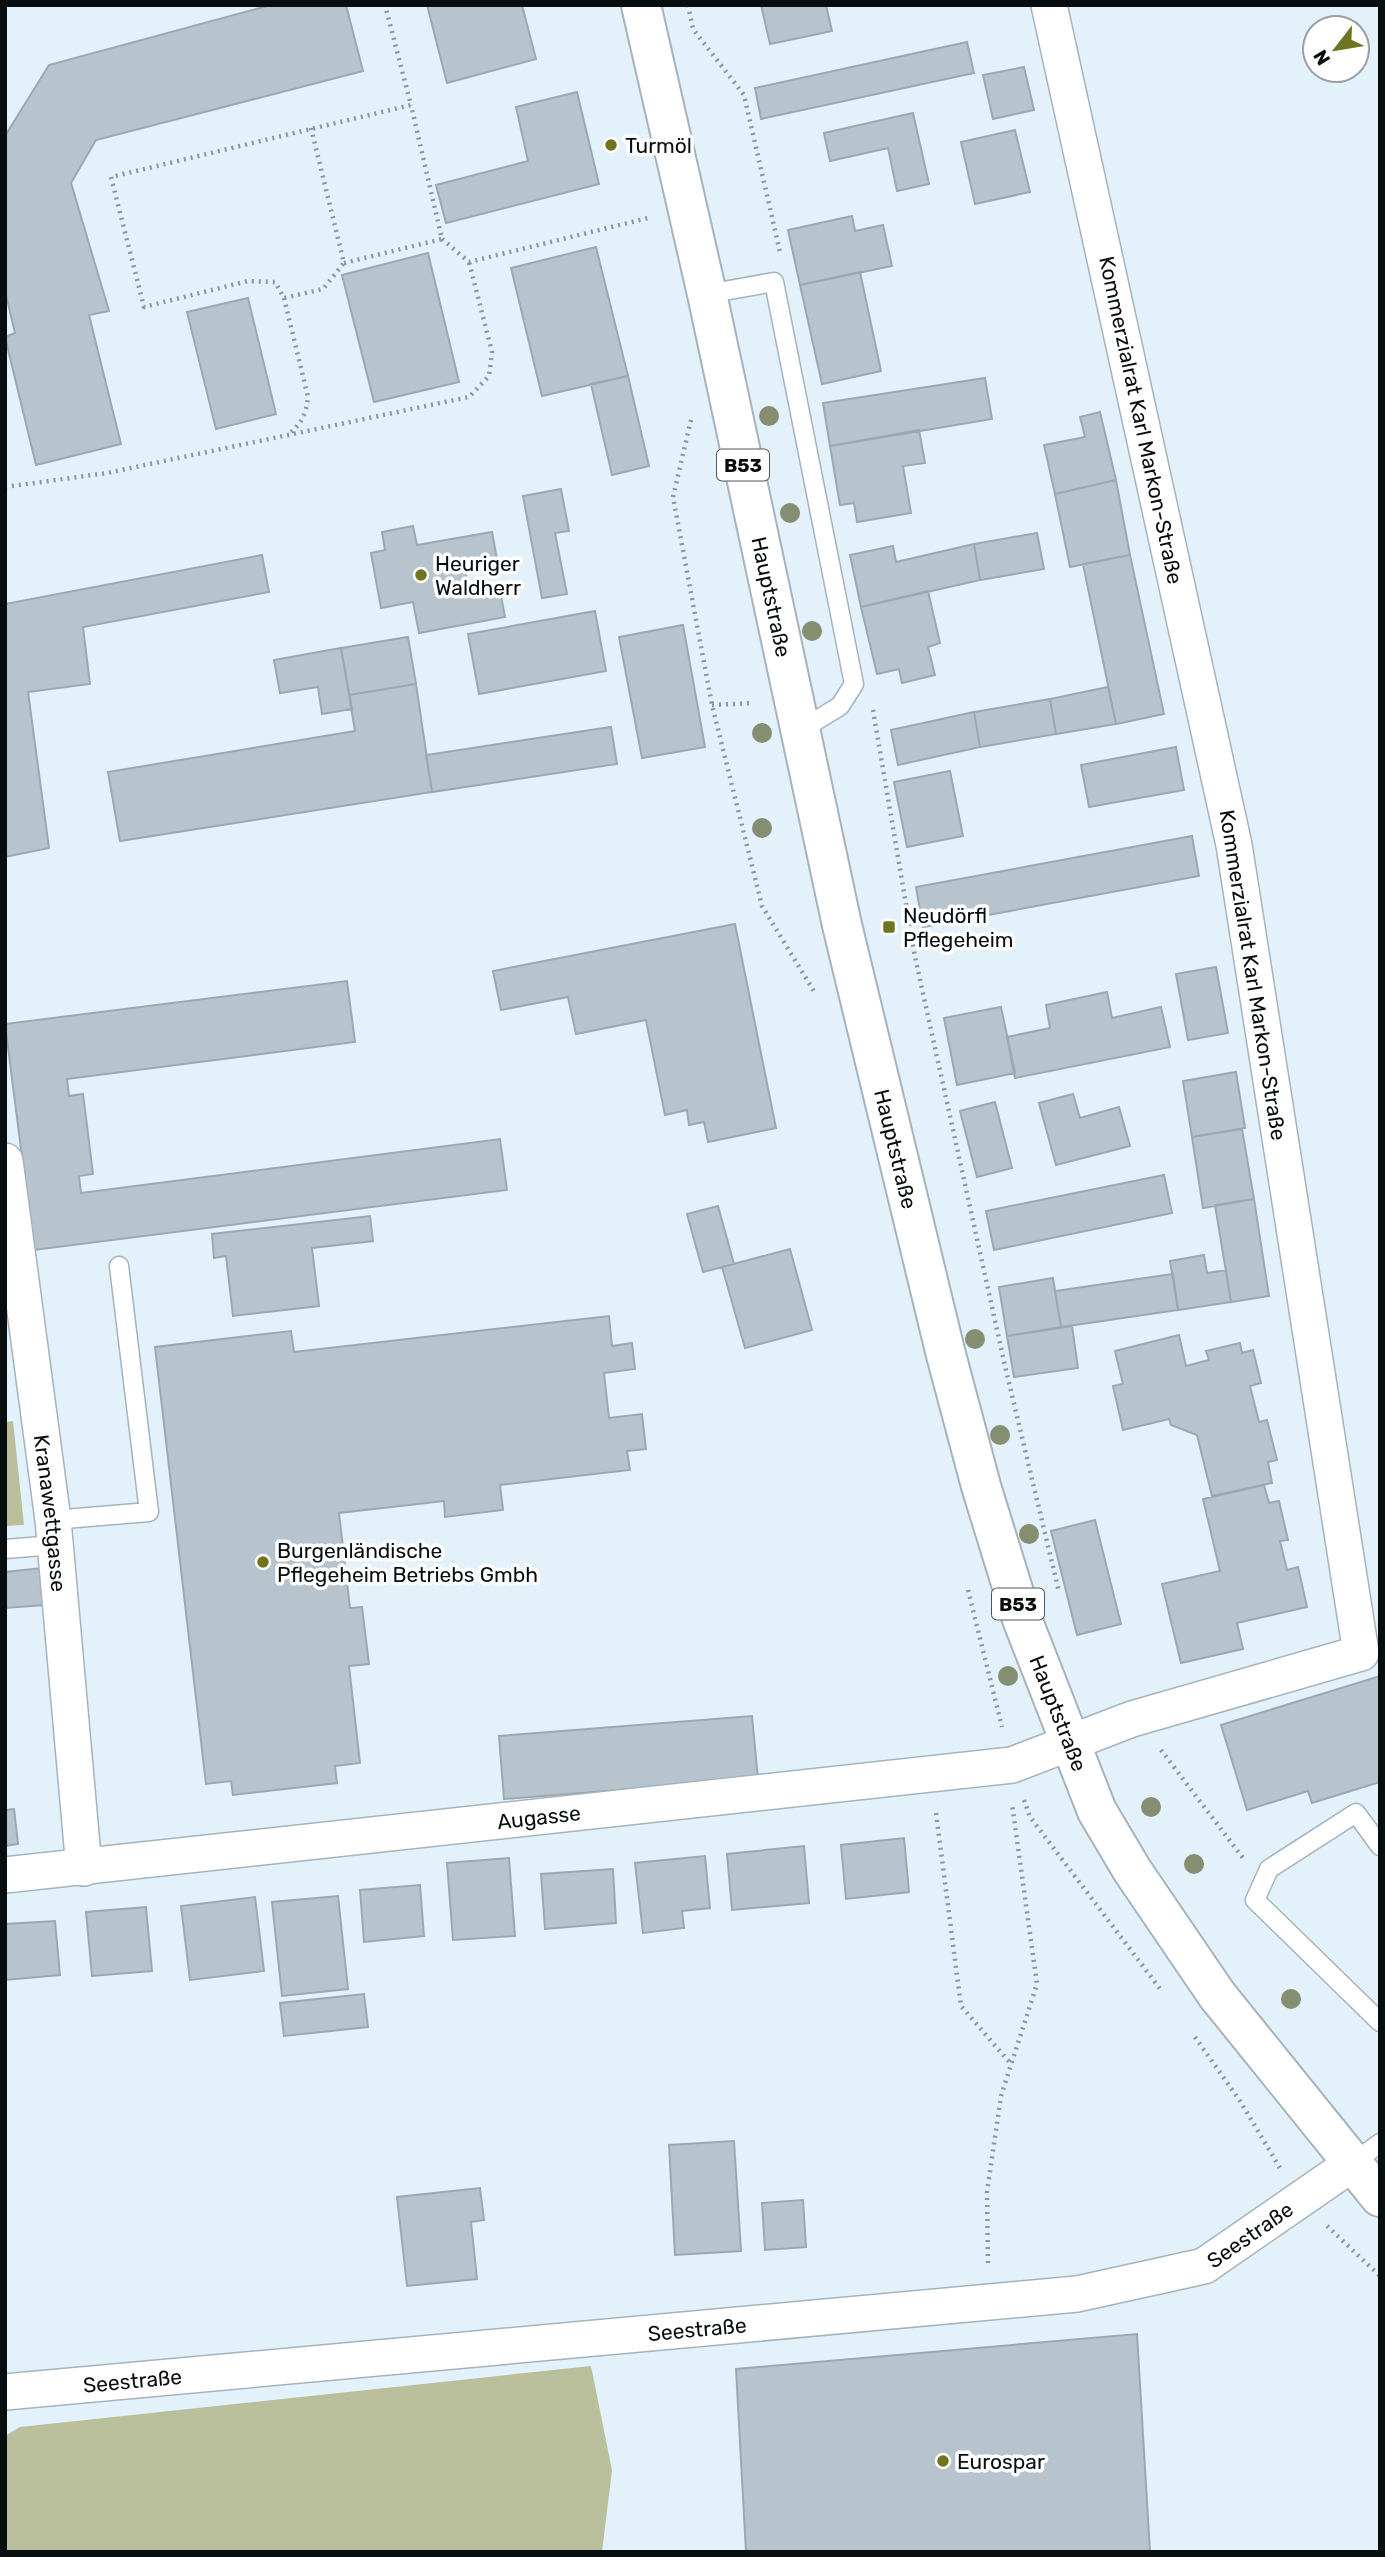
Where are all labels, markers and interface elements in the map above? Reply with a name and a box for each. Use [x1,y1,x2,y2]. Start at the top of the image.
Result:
north arrow [1301,14,1371,84]
text: N [1308,46,1335,69]
place label: Turmöl [625,133,692,158]
marker: Turmöl [603,137,619,153]
street label: Kommerzialrat Karl Markon-Straße [1094,254,1188,586]
road number: B53 [717,450,769,480]
street label: Hauptstraße [747,534,797,659]
place label: Heuriger Waldherr [435,551,521,600]
marker: Heuriger Waldherr [413,567,429,583]
street label: Kommerzialrat Karl Markon-Straße [1214,808,1292,1142]
place label: Neudörfl Pflegeheim [903,903,1013,952]
marker: Neudörfl Pflegeheim [881,919,897,935]
street label: Hauptstraße [870,1086,923,1211]
street label: Kranawettgasse [29,1433,72,1593]
place label: Burgenländische Pflegeheim Betriebs Gmbh [277,1538,538,1587]
marker: Burgenländische Pflegeheim Betriebs Gmbh [255,1554,271,1570]
road number: B53 [992,1588,1044,1620]
street label: Hauptstraße [1025,1652,1093,1775]
street label: Augasse [496,1800,582,1834]
street label: Seestraße [1202,2196,1297,2273]
street label: Seestraße [647,2312,748,2346]
street label: Seestraße [82,2363,183,2397]
place label: Eurospar [957,2449,1045,2474]
marker: Eurospar [935,2453,951,2469]

